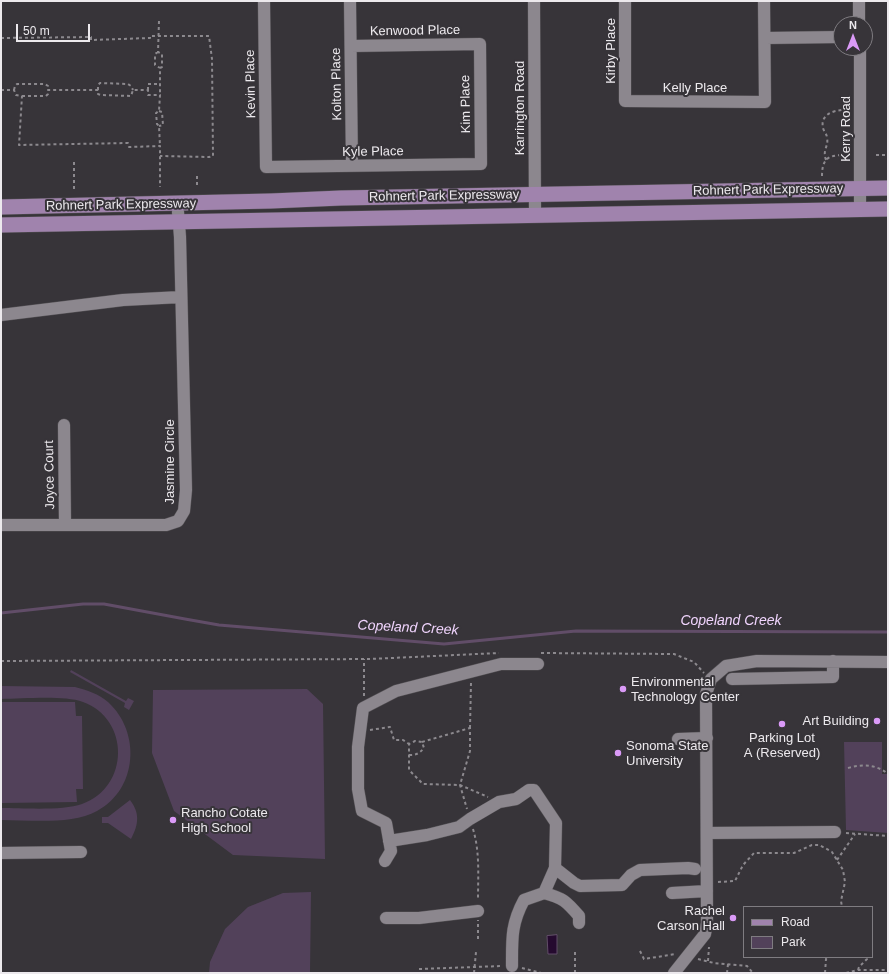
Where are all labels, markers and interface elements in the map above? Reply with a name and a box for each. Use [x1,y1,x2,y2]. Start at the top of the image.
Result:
scale bar [18,16,92,42]
north arrow [833,16,873,56]
street label: Kirby Place [603,18,619,84]
text: N [849,19,857,31]
street label: Kenwood Place [370,22,460,40]
text: 50 m [23,24,50,38]
street label: Kolton Place [329,47,345,121]
street label: Kevin Place [243,50,259,118]
street label: Karrington Road [512,61,528,155]
street label: Kim Place [458,75,474,133]
street label: Kelly Place [663,80,727,96]
street label: Kerry Road [838,96,854,162]
street label: Kyle Place [342,144,404,160]
street label: Rohnert Park Expressway [693,181,843,199]
street label: Rohnert Park Expressway [369,187,519,205]
street label: Rohnert Park Expressway [46,196,196,214]
street label: Jasmine Circle [162,419,178,505]
street label: Joyce Court [42,440,58,510]
water label: Copeland Creek [680,613,782,629]
water label: Copeland Creek [357,617,459,639]
place label: Environmental Technology Center [631,674,739,705]
marker: Environmental Technology Center [618,684,628,694]
place label: Art Building [803,713,869,729]
marker: Art Building [872,716,882,726]
marker: Parking Lot A (Reserved) [777,719,787,729]
place label: Parking Lot A (Reserved) [744,730,820,761]
place label: Sonoma State University [626,738,708,769]
marker: Sonoma State University [613,748,623,758]
place label: Rancho Cotate High School [181,805,268,836]
marker: Rancho Cotate High School [168,815,178,825]
place label: Rachel Carson Hall [657,903,725,934]
legend [743,906,873,958]
marker: Rachel Carson Hall [728,913,738,923]
text: Road [781,915,810,929]
text: Park [781,935,806,949]

